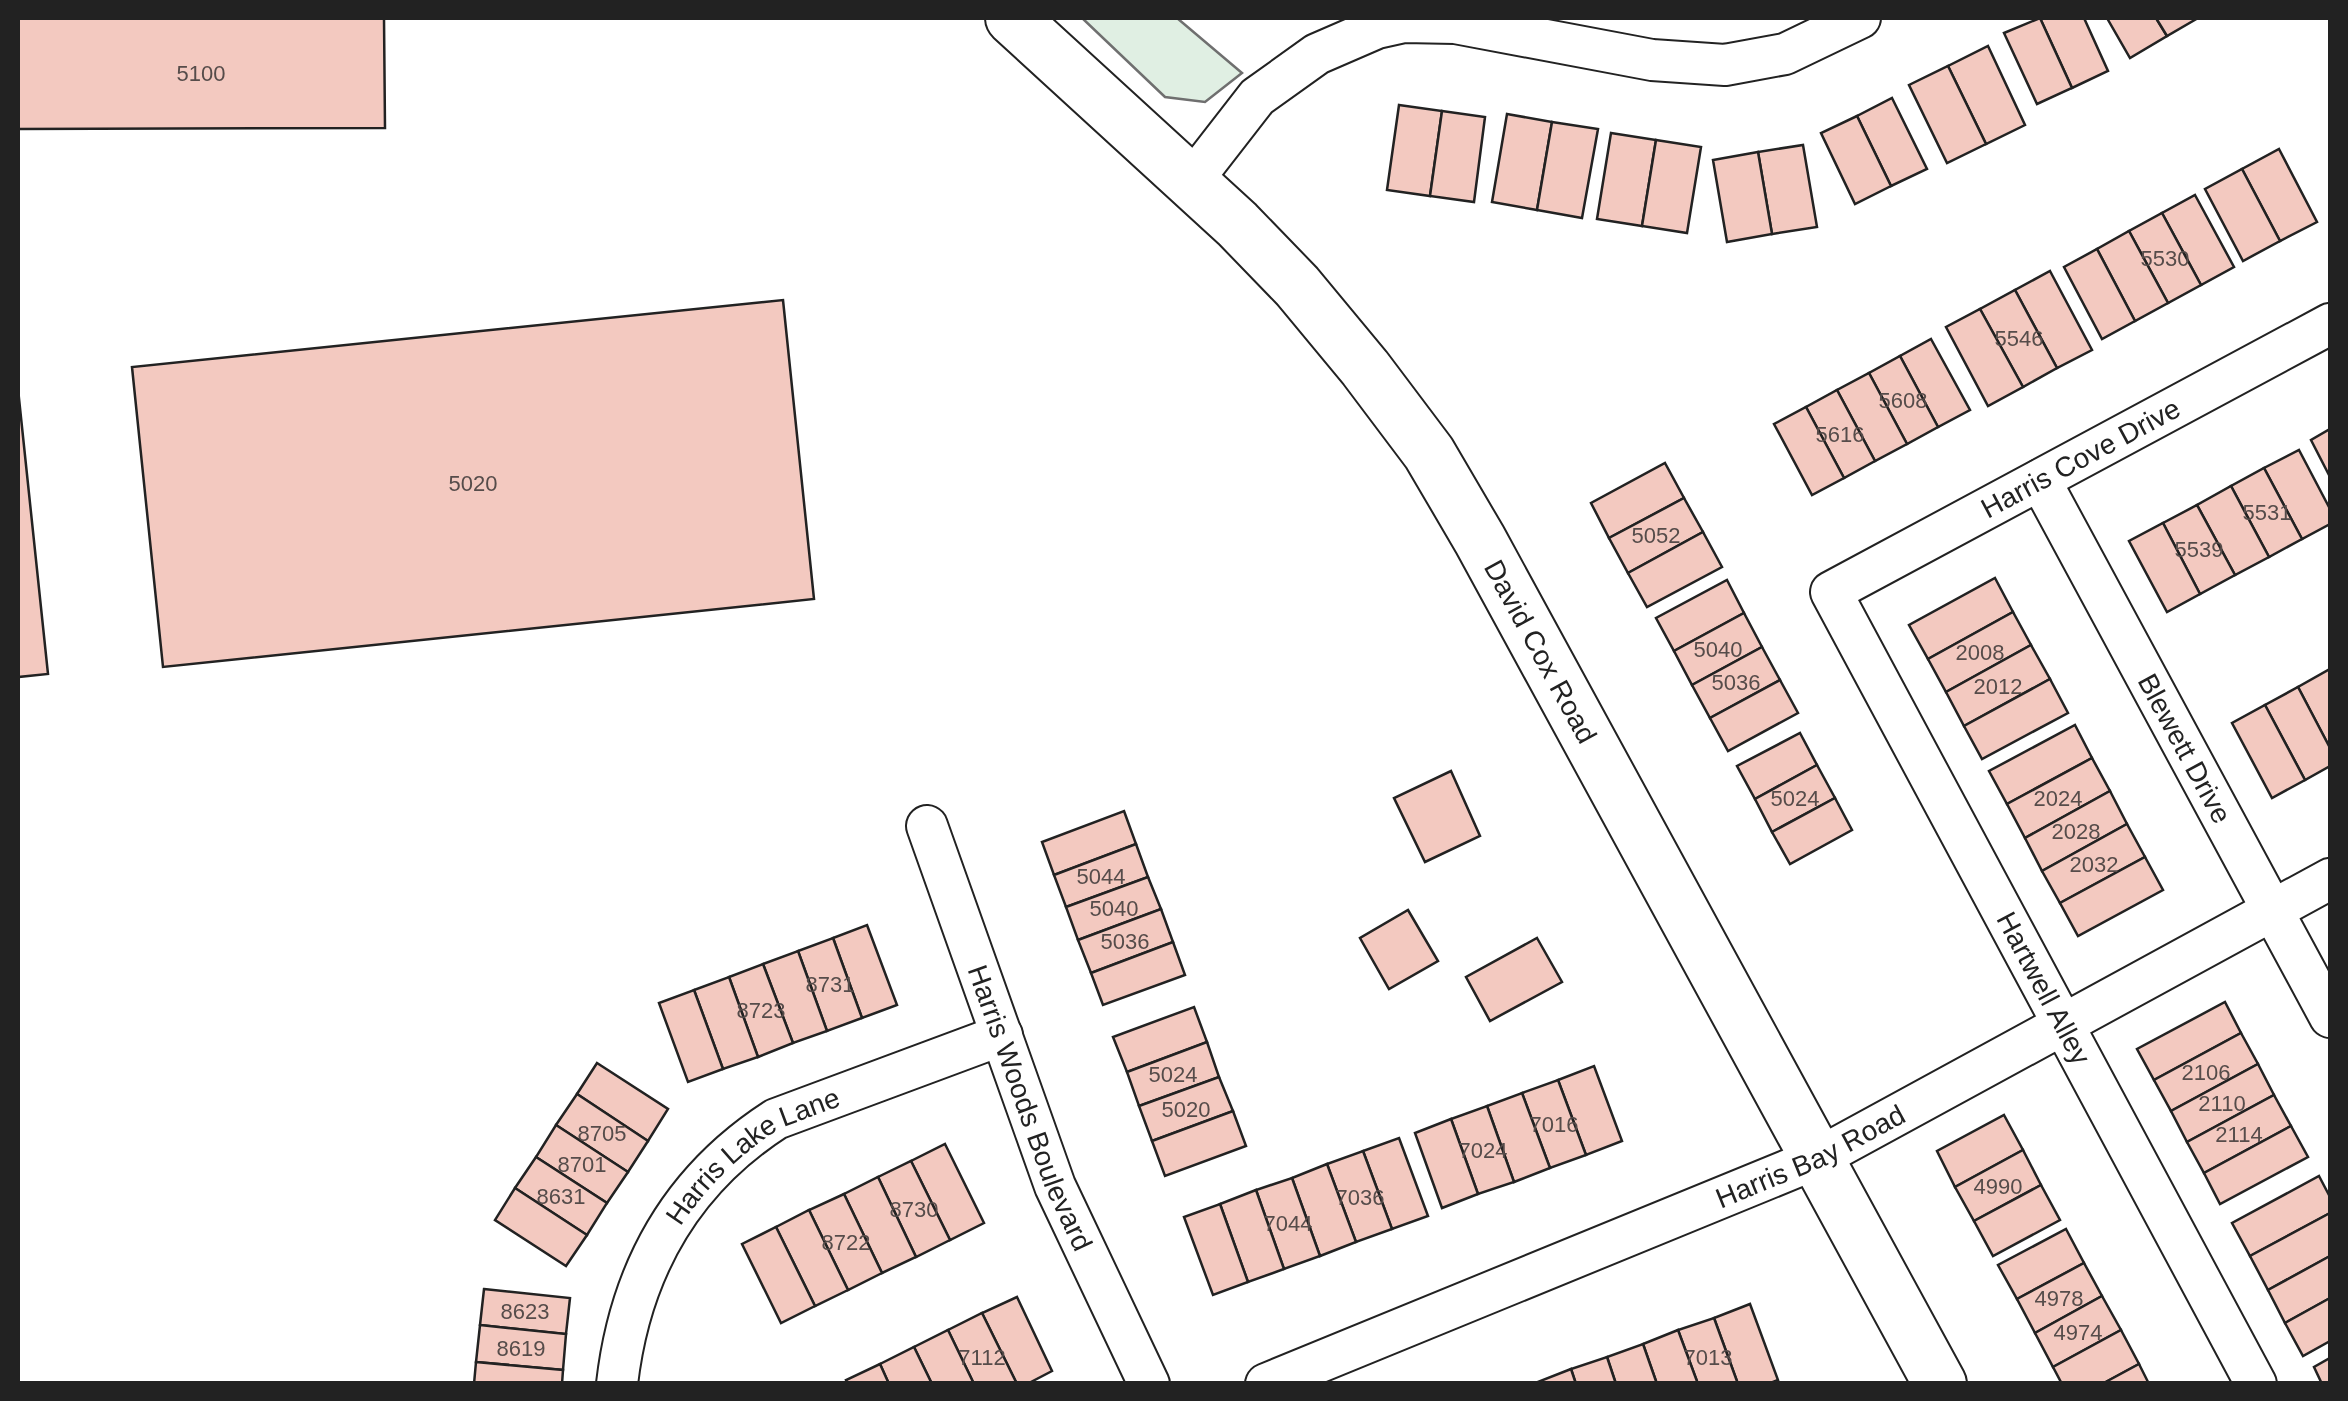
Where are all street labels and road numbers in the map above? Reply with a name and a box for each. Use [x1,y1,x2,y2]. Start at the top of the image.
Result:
street label: Harris Cove Drive [1976,393,2185,524]
street label: David Cox Road [1478,555,1603,749]
street label: Blewett Drive [2132,669,2237,829]
street label: Hartwell Alley [1990,907,2097,1070]
street label: Harris Woods Boulevard [962,961,1098,1256]
street label: Harris Lake Lane [660,1082,844,1230]
street label: Harris Bay Road [1711,1099,1910,1214]

